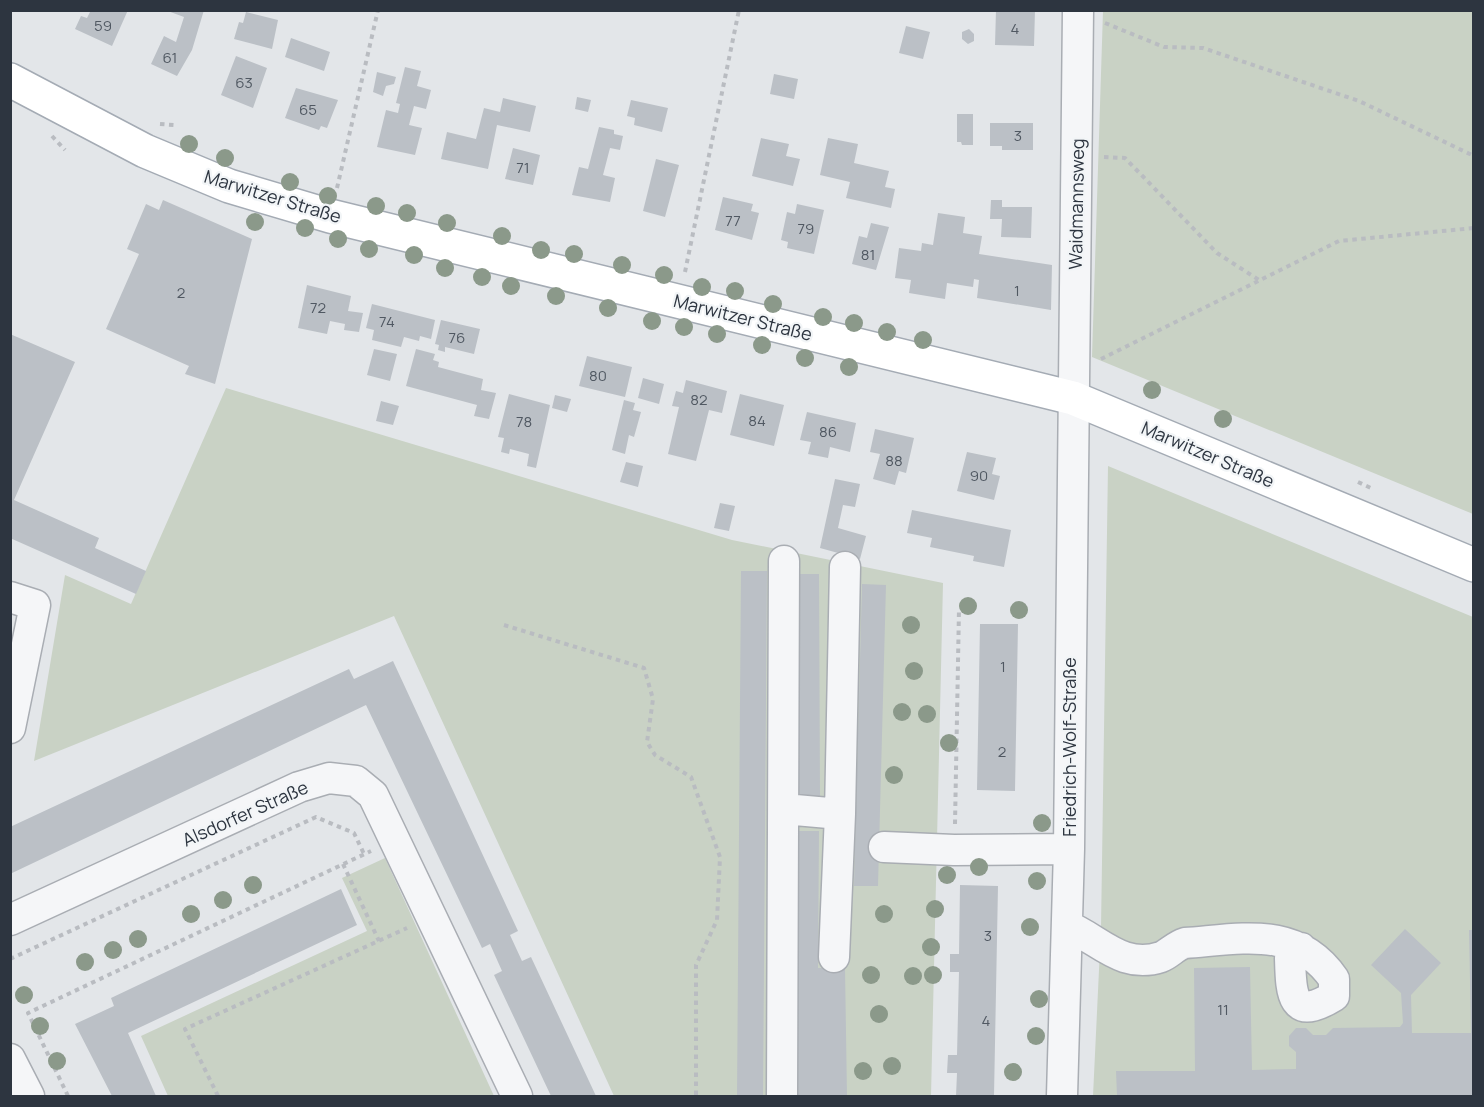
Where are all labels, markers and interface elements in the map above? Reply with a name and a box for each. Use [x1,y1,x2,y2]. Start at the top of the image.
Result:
house number: 59 [94,15,112,36]
house number: 4 [1011,18,1020,39]
house number: 61 [163,47,177,68]
house number: 63 [235,72,253,93]
house number: 65 [299,99,317,120]
house number: 3 [1014,125,1022,146]
street label: Waidmannsweg [1063,138,1089,270]
house number: 71 [516,157,530,178]
street label: Marwitzer Straße [202,164,344,228]
house number: 77 [725,210,741,231]
house number: 79 [798,218,814,239]
house number: 81 [861,244,875,265]
house number: 1 [1014,280,1020,301]
house number: 2 [177,282,185,303]
street label: Marwitzer Straße [671,288,815,346]
house number: 72 [310,297,326,318]
house number: 74 [379,311,395,332]
house number: 76 [449,327,465,348]
house number: 80 [589,365,607,386]
house number: 82 [690,389,708,410]
house number: 84 [748,410,766,431]
house number: 78 [516,411,532,432]
street label: Marwitzer Straße [1138,415,1278,493]
house number: 86 [819,421,837,442]
house number: 88 [885,450,903,471]
house number: 90 [970,465,988,486]
house number: 1 [1000,656,1006,677]
street label: Friedrich-Wolf-Straße [1057,657,1081,837]
house number: 2 [998,741,1006,762]
street label: Alsdorfer Straße [178,775,312,851]
house number: 3 [984,925,992,946]
house number: 11 [1217,999,1229,1020]
house number: 4 [982,1010,991,1031]

